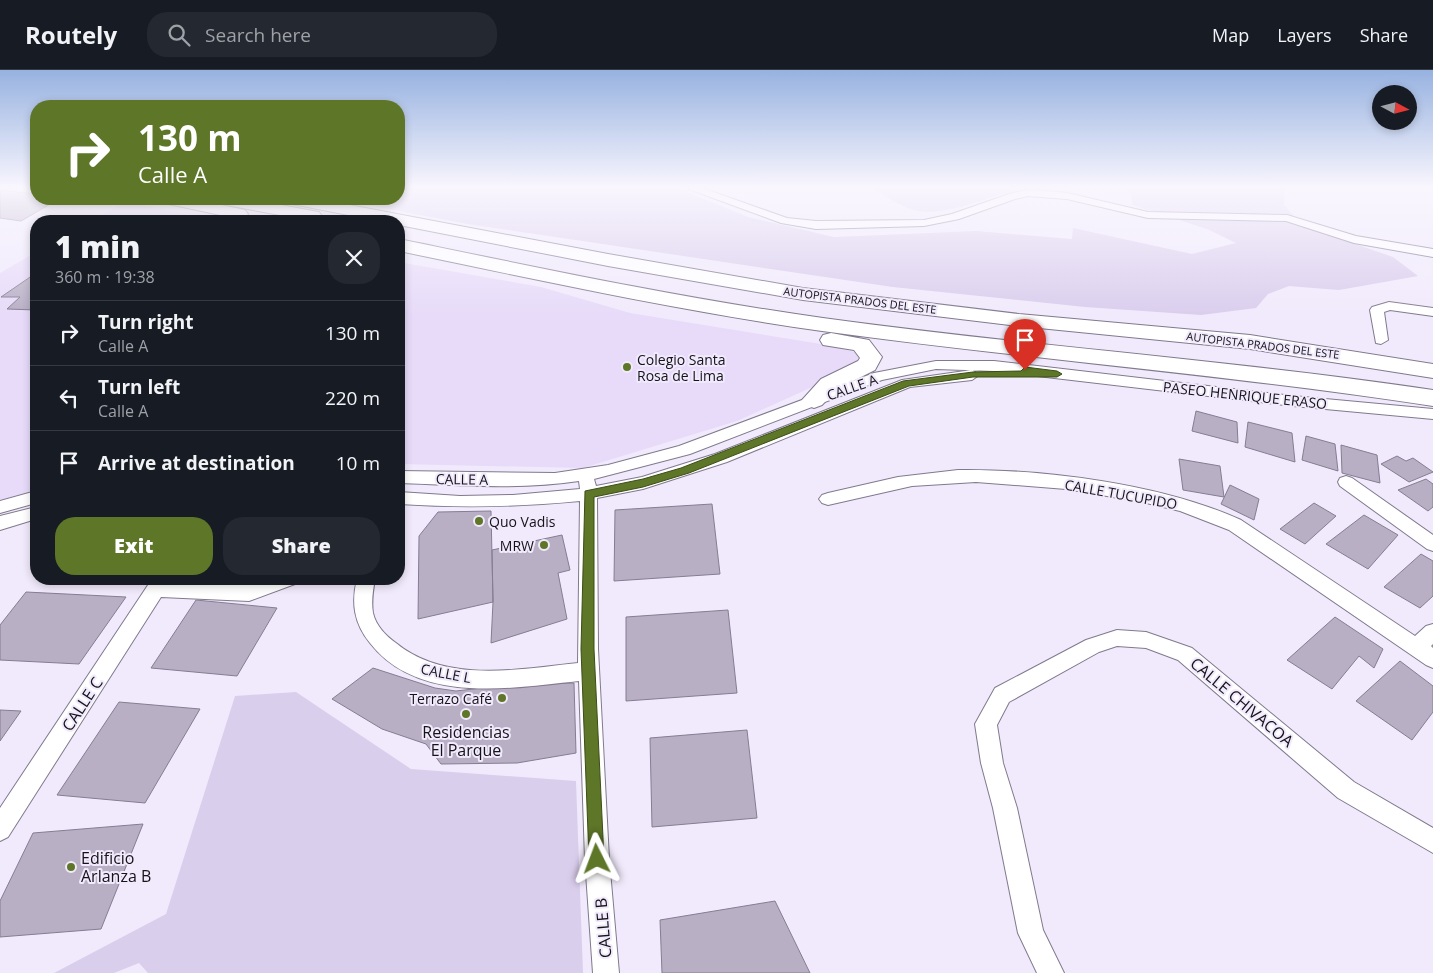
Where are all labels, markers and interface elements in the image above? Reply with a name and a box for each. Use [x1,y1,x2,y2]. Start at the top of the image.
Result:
search box [147,12,497,57]
text: Routely [25,18,117,51]
icon: search [165,21,193,49]
text: Search here [205,22,311,48]
text: Map [1212,23,1249,47]
text: Layers [1277,23,1332,47]
text: Share [1360,23,1408,47]
north arrow [1372,85,1418,130]
map controls [1372,85,1417,130]
text: 130 m [138,114,242,161]
icon: right [55,120,120,185]
text: Calle A [138,159,207,189]
text: 1 min [55,226,140,267]
button: close [328,232,380,284]
text: 360 m · 19:38 [55,266,155,288]
street label: AUTOPISTA PRADOS DEL ESTE [783,283,937,317]
text: Turn right [98,309,193,335]
icon: right [55,319,83,347]
pin [1004,319,1046,370]
text: 130 m [325,320,380,346]
icon: arrive [1011,326,1039,354]
street label: AUTOPISTA PRADOS DEL ESTE [1186,328,1340,362]
text: Calle A [98,335,148,357]
place label: Colegio Santa Rosa de Lima [637,350,726,385]
marker: Colegio Santa Rosa de Lima [621,361,633,373]
street label: CALLE A [824,369,880,405]
text: Turn left [98,374,180,400]
street label: PASEO HENRIQUE ERASO [1162,377,1328,413]
icon: left [55,384,83,412]
text: 220 m [325,385,380,411]
text: Calle A [98,400,148,422]
icon: arrive [55,449,83,477]
text: Arrive at destination [98,450,295,476]
text: 10 m [336,450,380,476]
street label: CALLE A [436,469,489,489]
street label: CALLE TUCUPIDO [1063,475,1179,513]
place label: Quo Vadis [489,512,556,531]
marker: Quo Vadis [473,515,485,527]
button: Exit [55,517,213,575]
button: Share [223,517,380,575]
place label: MRW [500,536,534,555]
marker: MRW [538,539,550,551]
street label: CALLE CHIVACOA [1186,652,1299,752]
street label: CALLE L [419,659,473,687]
street label: CALLE C [56,673,108,735]
place label: Terrazo Café [409,689,492,708]
marker: Terrazo Café [496,692,508,704]
marker: Residencias El Parque [460,708,472,720]
place label: Residencias El Parque [422,721,510,761]
position arrow [570,832,622,884]
place label: Edificio Arlanza B [81,847,151,887]
marker: Edificio Arlanza B [65,861,77,873]
street label: CALLE B [589,897,617,959]

